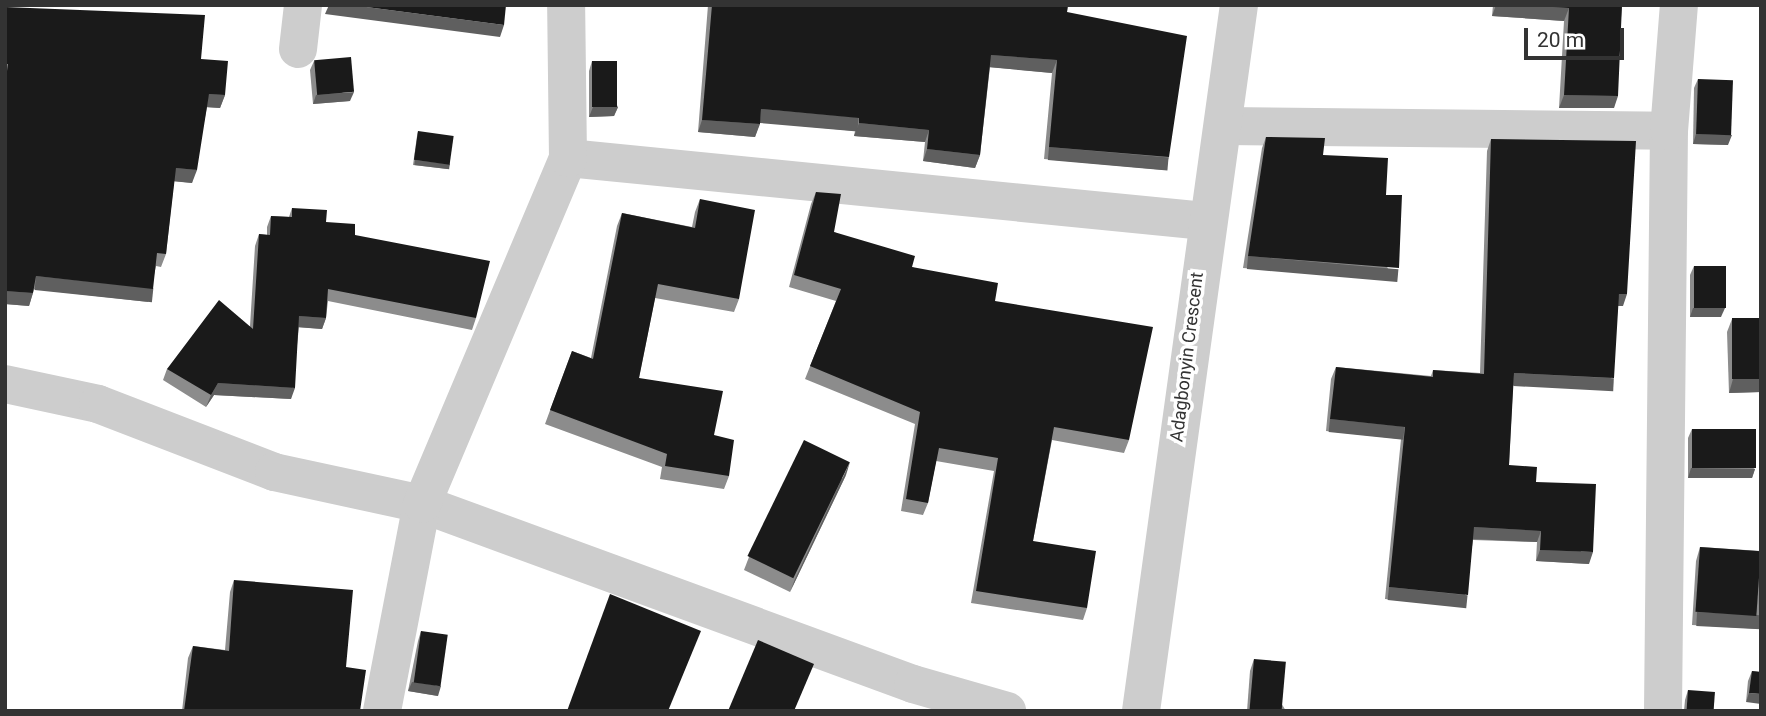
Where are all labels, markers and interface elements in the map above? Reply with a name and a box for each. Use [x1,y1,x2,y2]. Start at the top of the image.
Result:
scale bar [1528,14,1628,58]
text: 20 m [1537,28,1584,52]
street label: Adagbonyin Crescent [1166,271,1208,443]

